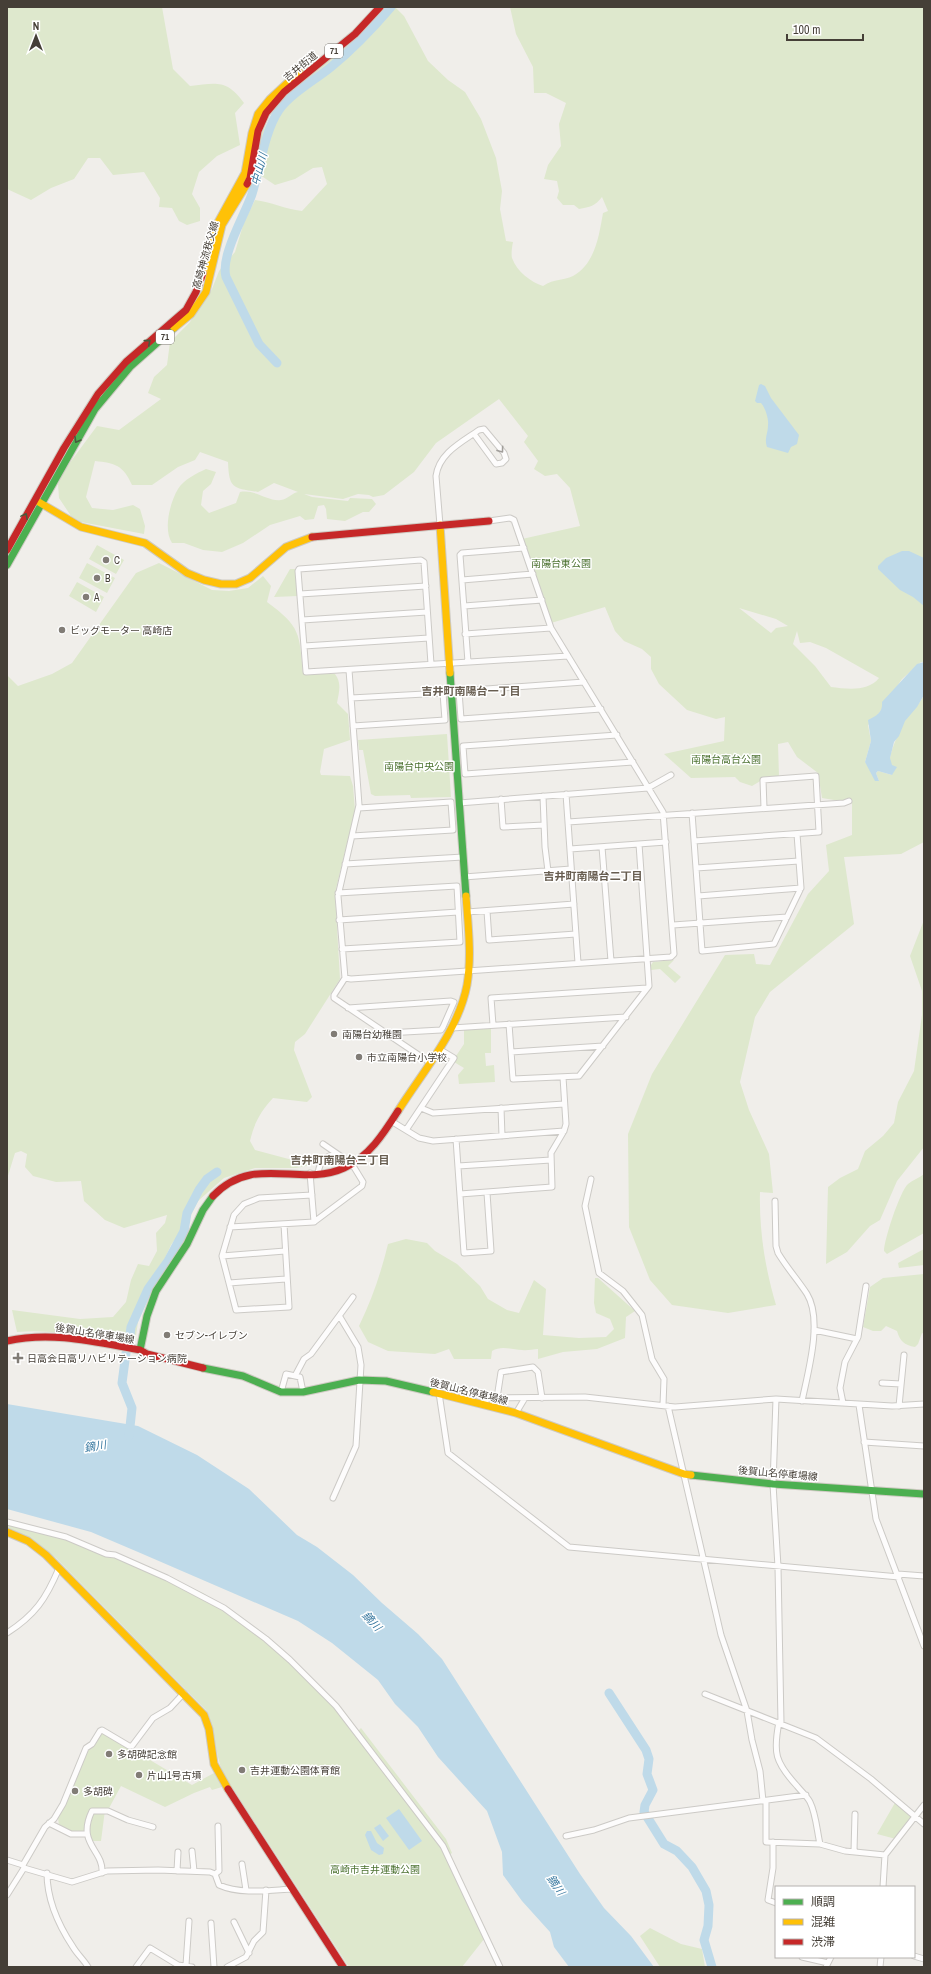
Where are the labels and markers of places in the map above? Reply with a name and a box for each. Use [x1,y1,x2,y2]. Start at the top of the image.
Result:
place label: C [114,554,120,567]
marker: C [101,555,111,565]
place label: B [105,572,111,585]
marker: B [92,573,102,583]
place label: A [93,591,100,604]
marker: A [81,592,91,602]
place label: ビッグモーター 高崎店 [70,624,172,637]
marker: ビッグモーター 高崎店 [57,625,67,635]
place label: 南陽台幼稚園 [342,1028,402,1041]
marker: 南陽台幼稚園 [329,1029,339,1039]
place label: 市立南陽台小学校 [367,1051,447,1064]
marker: 市立南陽台小学校 [354,1052,364,1062]
place label: セブン-イレブン [175,1329,248,1342]
marker: セブン-イレブン [162,1330,172,1340]
marker: 日高会日高リハビリテーション病院 [12,1352,24,1364]
place label: 日高会日高リハビリテーション病院 [27,1352,187,1365]
place label: 多胡碑記念館 [117,1748,177,1761]
marker: 多胡碑記念館 [104,1749,114,1759]
place label: 吉井運動公園体育館 [250,1764,340,1777]
marker: 吉井運動公園体育館 [237,1765,247,1775]
place label: 片山1号古墳 [147,1769,202,1782]
marker: 片山1号古墳 [134,1770,144,1780]
place label: 多胡碑 [83,1785,113,1798]
marker: 多胡碑 [70,1786,80,1796]

